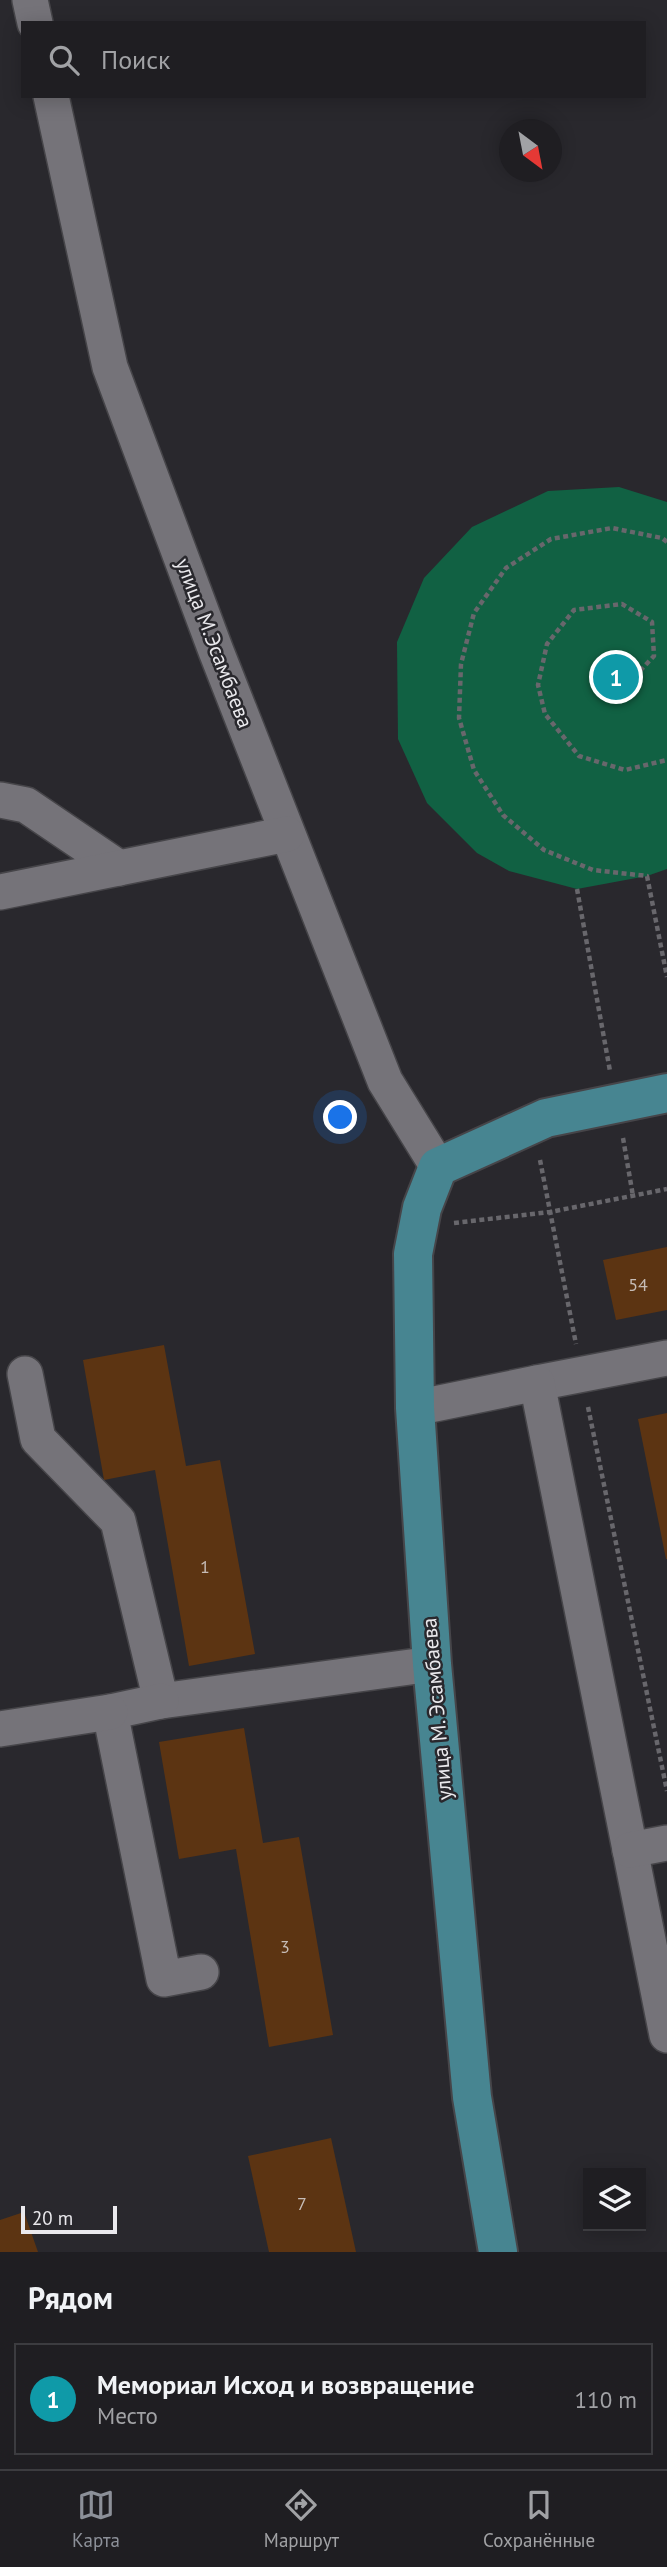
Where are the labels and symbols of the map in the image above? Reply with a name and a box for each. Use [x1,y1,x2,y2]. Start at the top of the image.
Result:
north arrow [499,119,562,182]
street label: улица М.Эсамбаева [170,554,259,732]
pin: 1 [593,651,639,703]
your location [323,1100,357,1134]
house number: 54 [628,1273,648,1296]
house number: 1 [200,1555,210,1578]
street label: улица М. Эсамбаева [415,1617,458,1801]
house number: 3 [280,1935,290,1958]
house number: 7 [297,2192,307,2215]
scale bar [21,2203,117,2235]

